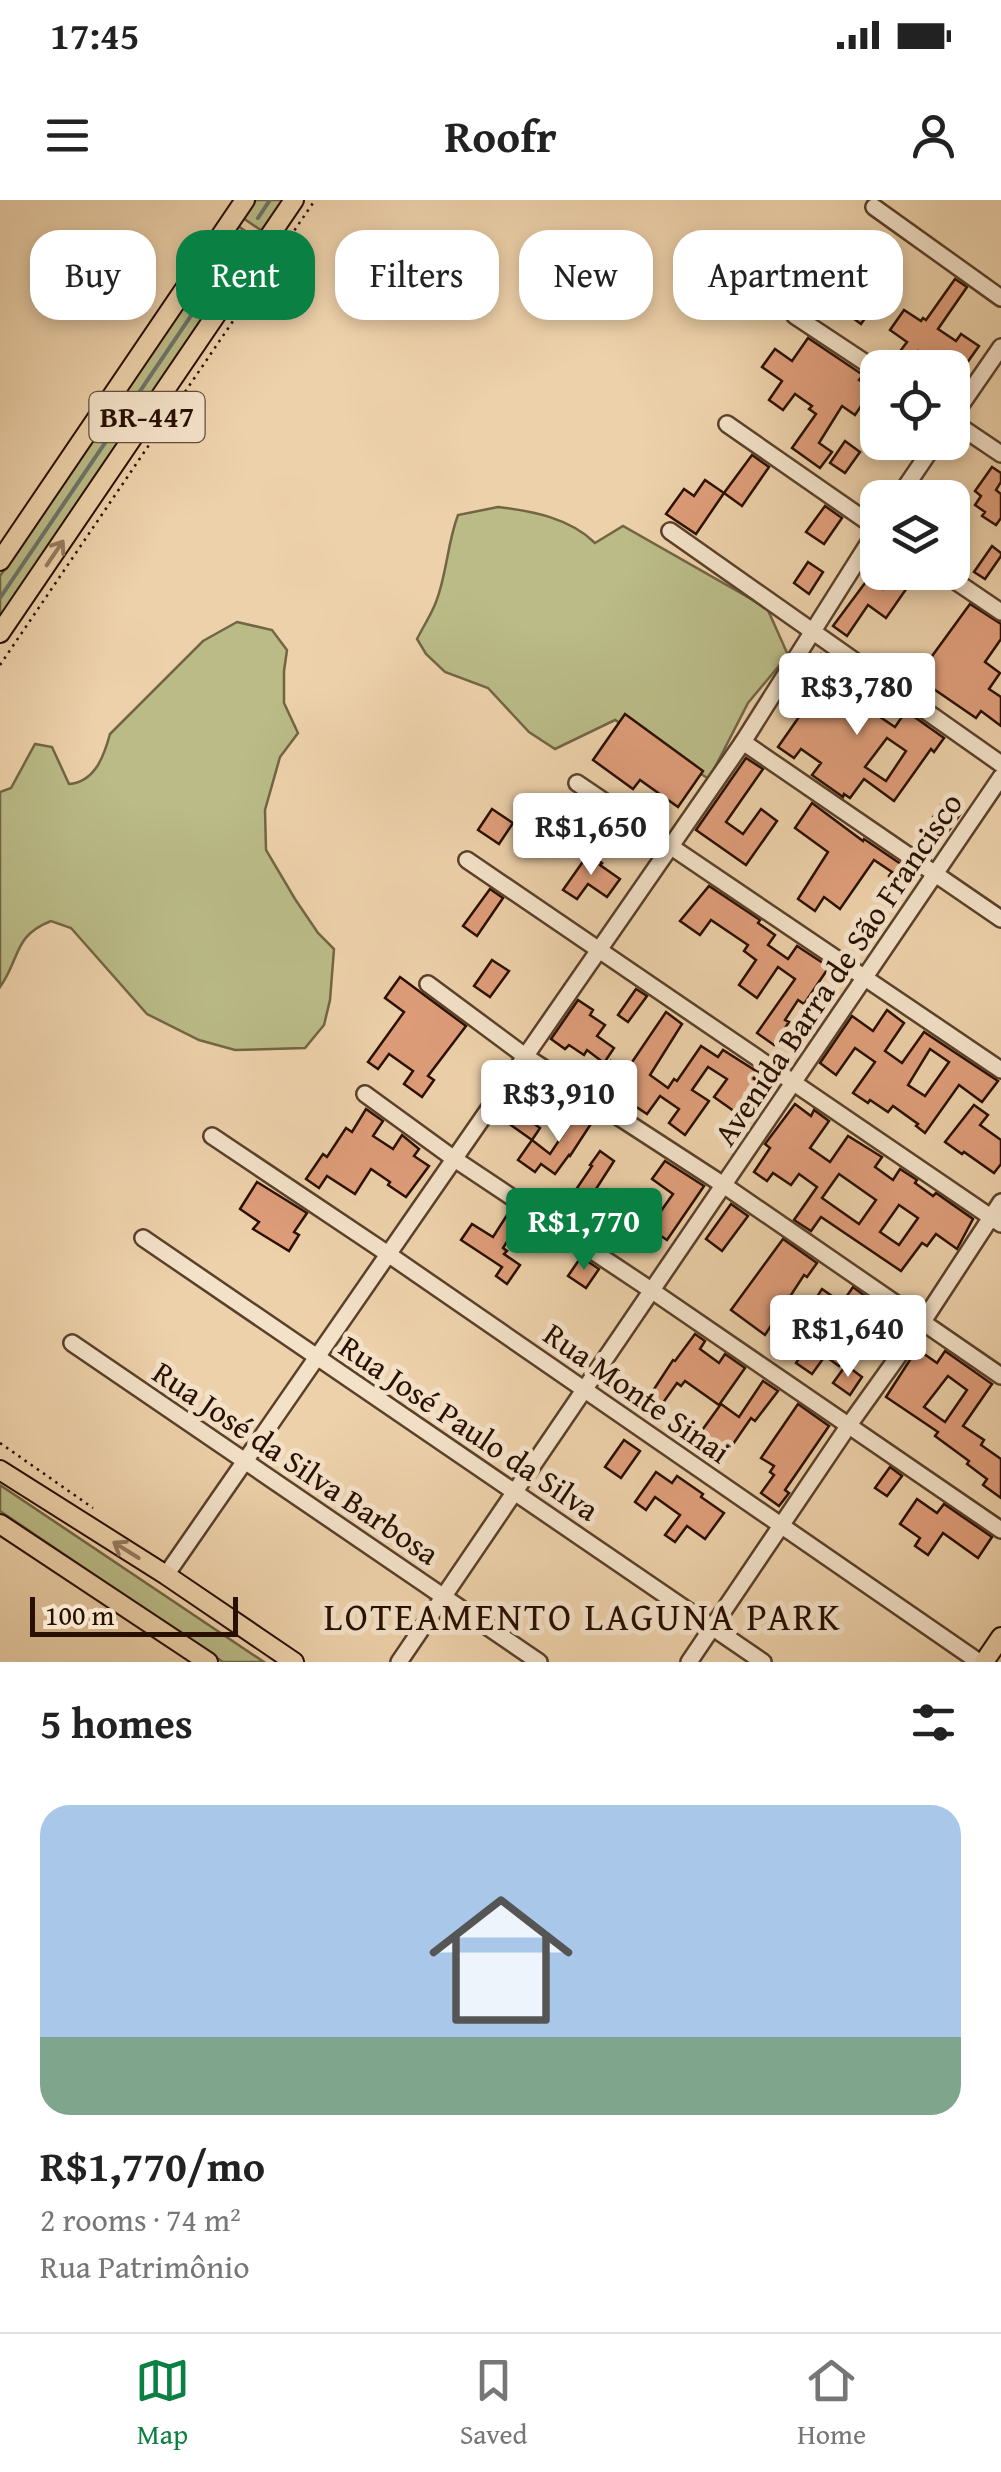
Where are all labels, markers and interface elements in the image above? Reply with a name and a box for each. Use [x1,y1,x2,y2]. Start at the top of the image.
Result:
text: 17:45 [50,7,140,63]
text: Roofr [444,103,557,168]
icon: menu [40,108,95,163]
icon: person [906,108,961,163]
chip: Buy [30,230,156,320]
chip: Rent [176,230,315,320]
chip: Filters [335,230,499,320]
chip: New [519,230,653,320]
chip: Apartment [673,230,903,320]
map controls [860,350,970,590]
button: locate [860,350,970,460]
road number: BR-447 [90,392,204,442]
button: layers [860,480,970,590]
one-way arrow [44,539,65,567]
pin: R$3,780 [765,653,949,738]
text: R$3,780 [801,662,913,709]
street label: Avenida Barra de São Francisco [702,783,974,1155]
pin: R$1,650 [499,793,683,878]
text: R$1,650 [535,802,647,849]
pin: R$3,910 [467,1060,651,1145]
text: R$3,910 [503,1069,615,1116]
pin: R$1,770 [492,1188,676,1273]
text: R$1,770 [528,1197,640,1244]
pin: R$1,640 [756,1295,940,1380]
text: R$1,640 [792,1304,904,1351]
street label: Rua Monte Sinai [534,1311,740,1475]
street label: Rua José Paulo da Silva [330,1323,609,1532]
street label: Rua José da Silva Barbosa [144,1349,449,1576]
one-way arrow [112,1539,140,1560]
district label: LOTEAMENTO LAGUNA PARK [324,1588,842,1644]
scale bar [30,1592,238,1636]
text: 100 m [45,1594,114,1635]
text: 5 homes [40,1692,193,1753]
icon: filters [906,1695,961,1750]
icon: home [411,1870,591,2050]
text: R$1,770/mo [40,2135,265,2196]
text: 2 rooms · 74 m² [40,2196,241,2243]
text: Rua Patrimônio [40,2243,249,2290]
tab: Map [135,2353,190,2454]
tab: Saved [460,2353,527,2454]
tab: Home [797,2353,866,2454]

